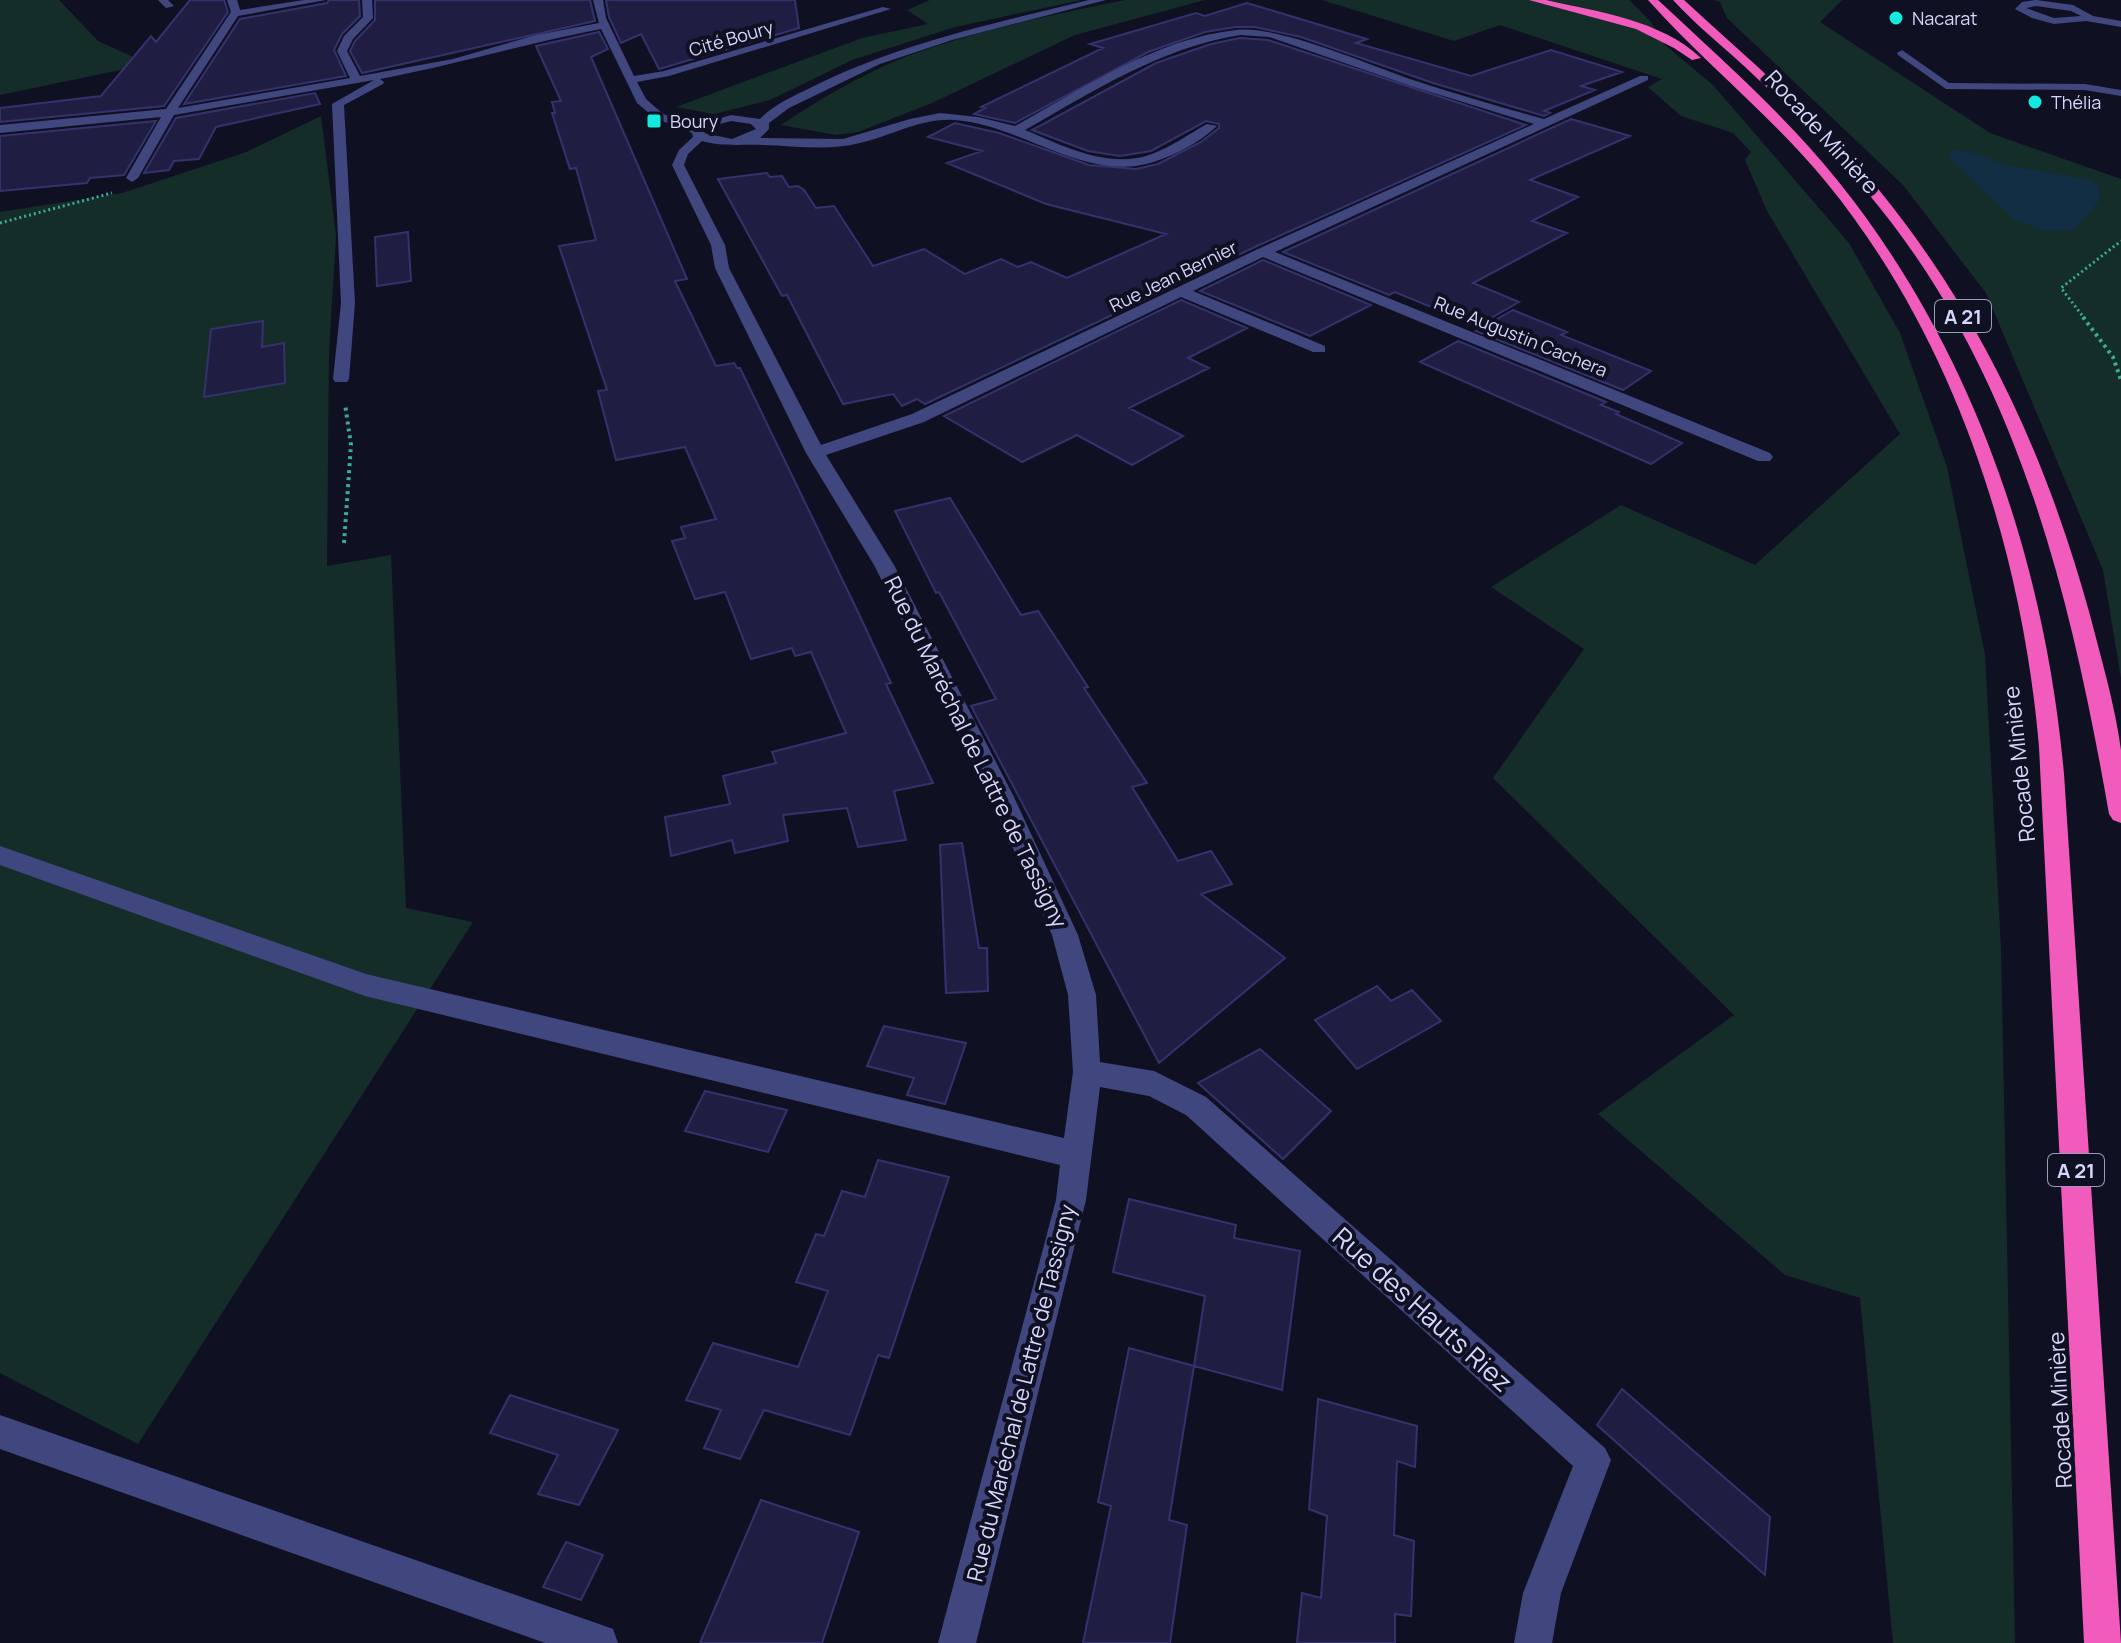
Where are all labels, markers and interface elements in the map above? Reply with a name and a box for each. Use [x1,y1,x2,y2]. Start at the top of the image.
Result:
place label: Nacarat [1912,6,1978,30]
marker: Nacarat [1887,9,1905,27]
street label: Cité Boury [686,14,776,61]
street label: Rocade Minière [1758,64,1886,200]
place label: Thélia [2051,90,2101,114]
marker: Thélia [2026,93,2044,111]
place label: Boury [670,109,719,133]
marker: Boury [645,112,663,130]
street label: Rue Jean Bernier [1105,235,1241,317]
street label: Rue Augustin Cachera [1431,290,1611,382]
road number: A 21 [1935,300,1991,332]
street label: Rue du Maréchal de Lattre de Tassigny [878,571,1075,933]
street label: Rocade Minière [1996,684,2042,844]
road number: A 21 [2048,1154,2104,1186]
street label: Rue du Maréchal de Lattre de Tassigny [960,1201,1083,1585]
street label: Rue des Hauts Riez [1325,1219,1521,1399]
street label: Rocade Minière [2041,1331,2079,1489]

